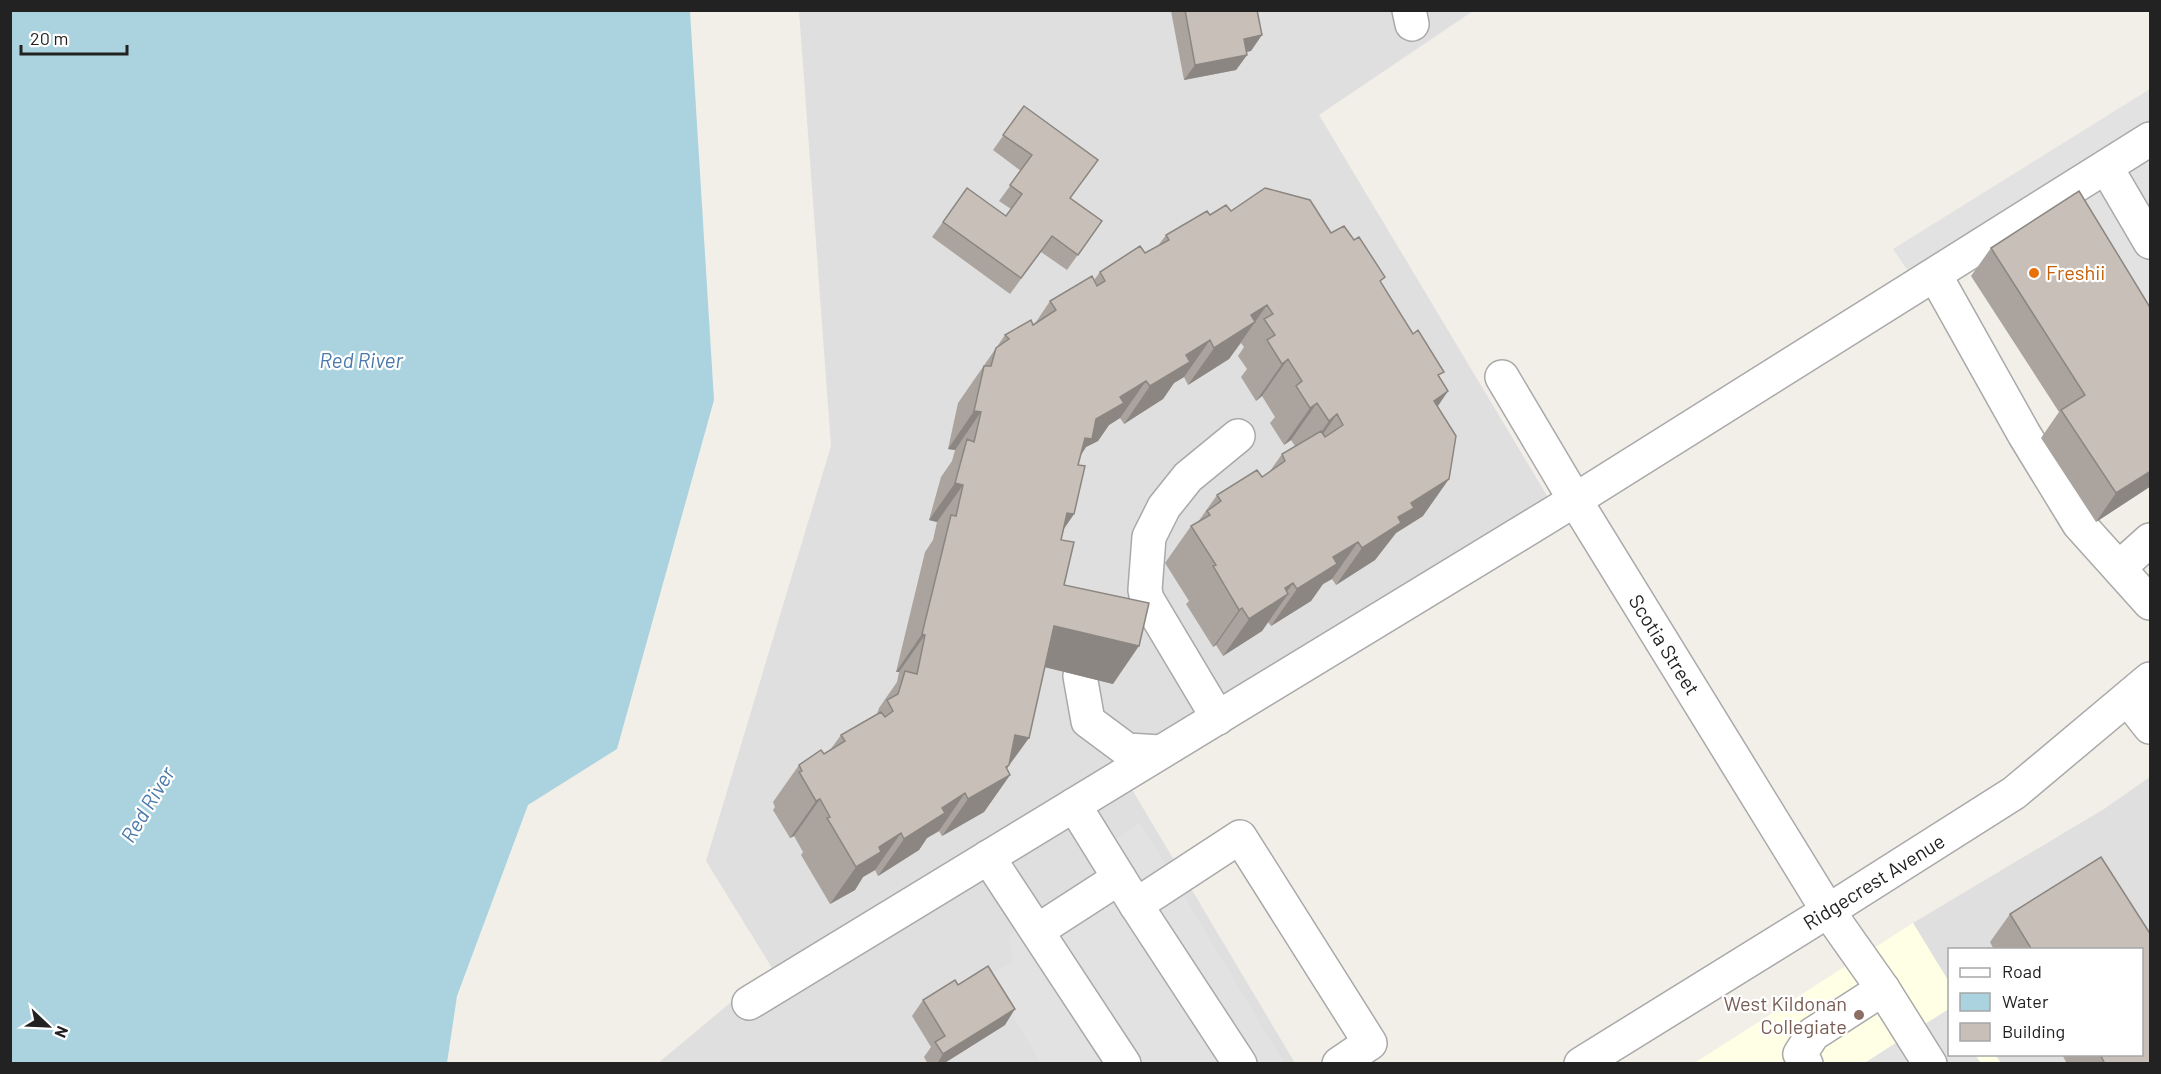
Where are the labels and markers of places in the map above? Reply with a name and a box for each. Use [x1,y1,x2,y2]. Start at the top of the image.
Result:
place label: Freshii [2046,260,2105,284]
marker: Freshii [2027,266,2041,280]
place label: West Kildonan Collegiate [1724,991,1847,1038]
marker: West Kildonan Collegiate [1852,1008,1866,1022]

